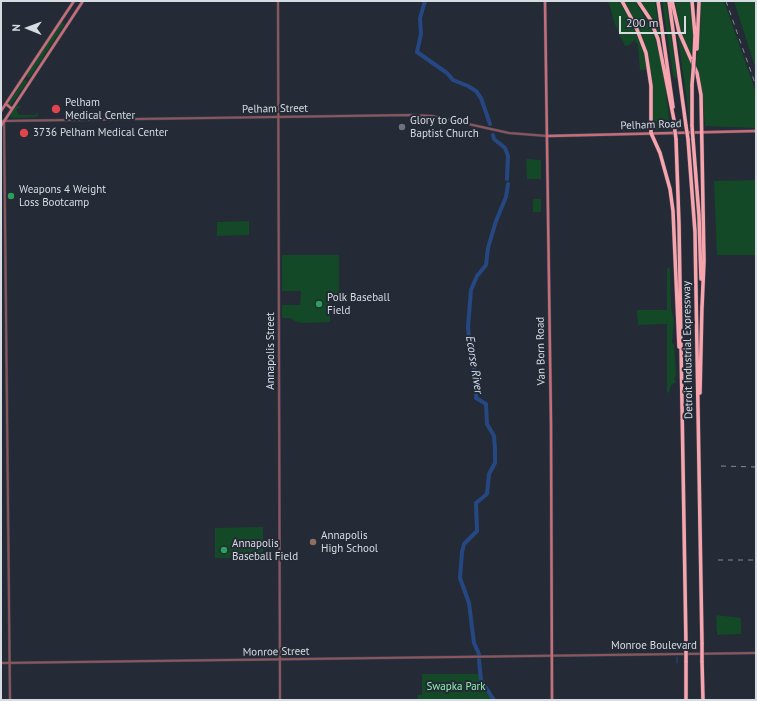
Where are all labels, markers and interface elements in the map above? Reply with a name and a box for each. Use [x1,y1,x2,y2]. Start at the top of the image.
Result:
north arrow [8,8,48,48]
scale bar [621,8,688,34]
text: 200 m [626,15,659,30]
text: N [9,24,23,32]
place label: Pelham Medical Center [65,96,135,122]
street label: Pelham Street [242,102,308,116]
marker: Pelham Medical Center [50,103,62,115]
place label: Glory to God Baptist Church [410,114,479,140]
street label: Pelham Road [620,117,682,133]
marker: Glory to God Baptist Church [397,122,407,132]
place label: 3736 Pelham Medical Center [33,126,168,140]
marker: 3736 Pelham Medical Center [18,127,30,139]
place label: Weapons 4 Weight Loss Bootcamp [19,183,106,209]
marker: Weapons 4 Weight Loss Bootcamp [6,191,16,201]
street label: Detroit Industrial Expressway [680,281,696,419]
place label: Polk Baseball Field [327,291,390,317]
marker: Polk Baseball Field [314,299,324,309]
street label: Annapolis Street [264,312,278,390]
street label: Van Born Road [534,317,548,385]
water label: Ecorse River [462,335,486,395]
place label: Annapolis High School [321,529,378,555]
place label: Annapolis Baseball Field [232,537,298,563]
marker: Annapolis High School [308,537,318,547]
marker: Annapolis Baseball Field [219,545,229,555]
street label: Monroe Boulevard [611,639,697,653]
street label: Monroe Street [242,645,310,659]
park label: Swapka Park [426,680,486,694]

